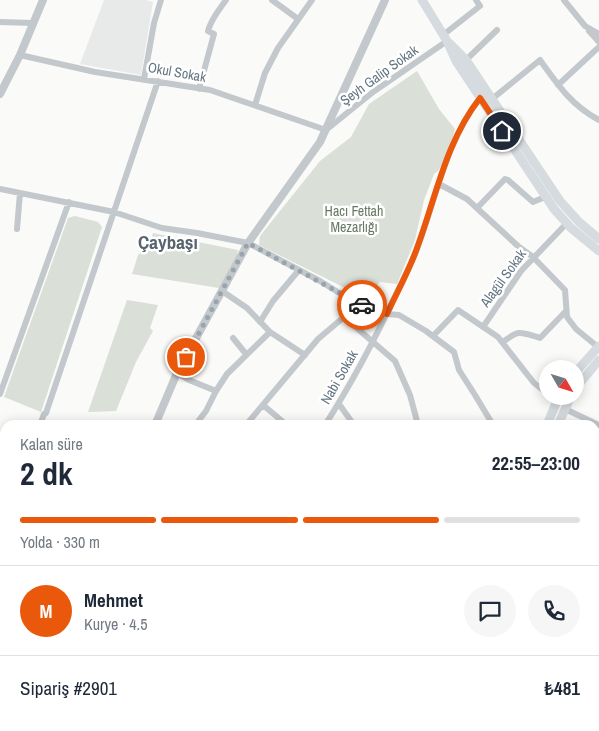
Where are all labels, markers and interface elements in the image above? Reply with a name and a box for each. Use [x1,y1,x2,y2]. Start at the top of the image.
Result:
street label: Şeyh Galip Sokak [337,41,422,109]
street label: Okul Sokak [147,58,208,86]
pin [481,110,523,152]
icon: home [488,117,516,145]
park label: Hacı Fettah Mezarlığı [325,202,383,236]
district label: Çaybaşı [138,229,198,255]
street label: Alagül Sokak [475,245,530,311]
courier [337,280,387,330]
icon: car [348,291,376,319]
pin [165,336,207,378]
icon: bag [172,343,200,371]
street label: Nabi Sokak [316,347,362,407]
north arrow [539,360,584,405]
map controls [539,360,584,405]
text: Kalan süre [20,433,83,455]
text: 22:55–23:00 [492,450,580,476]
text: 2 dk [20,452,73,495]
text: Yolda · 330 m [20,531,100,553]
button: chat [464,585,516,637]
button: phone [528,585,580,637]
text: Mehmet [84,587,143,613]
text: M [40,598,52,624]
text: Kurye · 4.5 [84,613,147,635]
text: Sipariş #2901 [20,675,117,701]
text: ₺481 [544,675,580,701]

